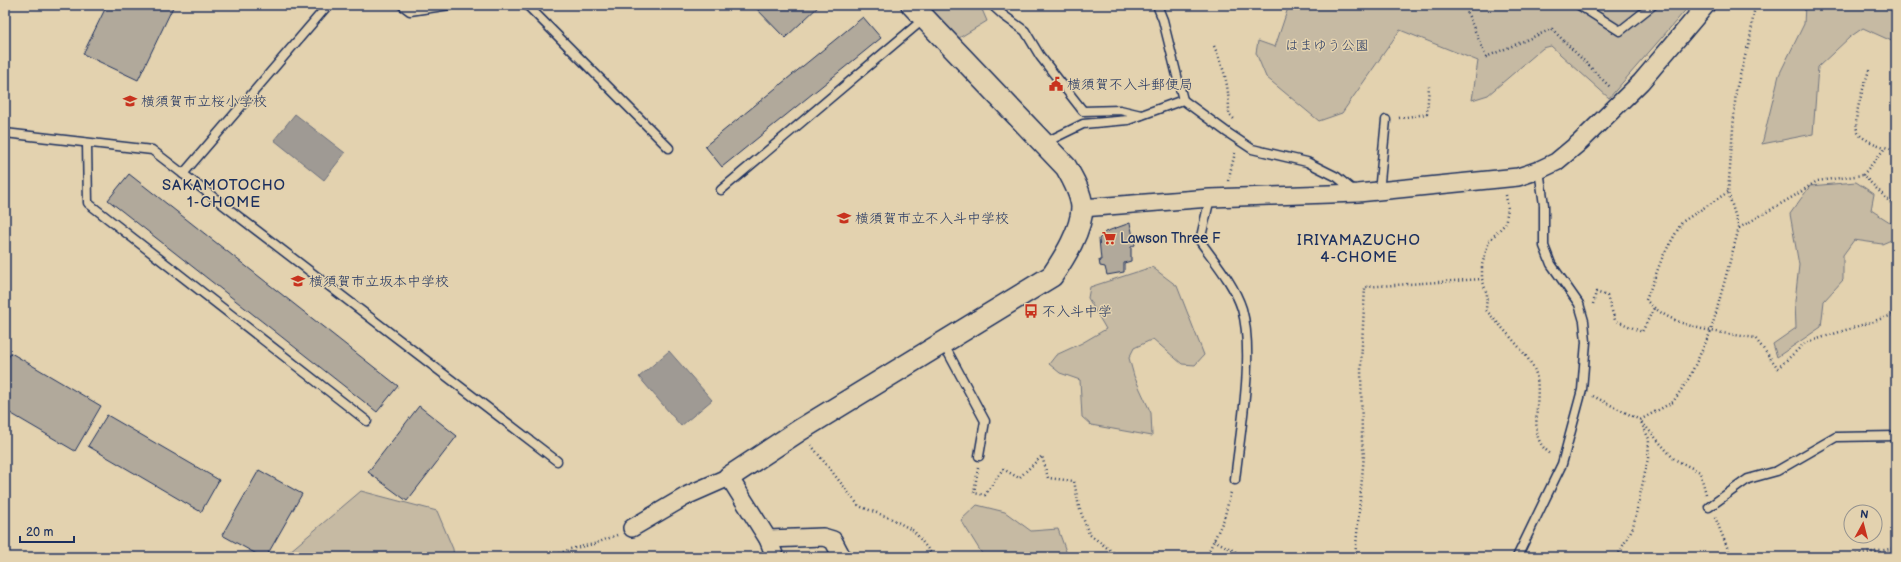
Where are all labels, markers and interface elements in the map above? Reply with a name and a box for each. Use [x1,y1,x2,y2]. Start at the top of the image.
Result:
park label: はまゆう公園 [1285,37,1369,54]
public building icon: 横須賀不入斗郵便局 [1048,76,1064,92]
place label: 横須賀不入斗郵便局 [1067,76,1193,93]
school or university icon: 横須賀市立桜小学校 [122,93,138,109]
place label: 横須賀市立桜小学校 [141,93,267,110]
district label: SAKAMOTOCHO 1-CHOME [162,176,286,212]
school or university icon: 横須賀市立不入斗中学校 [836,210,852,226]
place label: 横須賀市立不入斗中学校 [855,210,1009,227]
supermarket icon: Lawson Three F [1101,230,1117,246]
place label: Lawson Three F [1120,230,1221,247]
district label: IRIYAMAZUCHO 4-CHOME [1297,231,1421,267]
school or university icon: 横須賀市立坂本中学校 [290,273,306,289]
place label: 横須賀市立坂本中学校 [309,273,449,290]
bus stop icon: 不入斗中学 [1023,303,1039,319]
place label: 不入斗中学 [1042,303,1112,320]
north arrow [1843,504,1883,544]
text: N [1859,508,1869,522]
scale bar [20,518,74,544]
text: 20 m [26,525,53,540]

